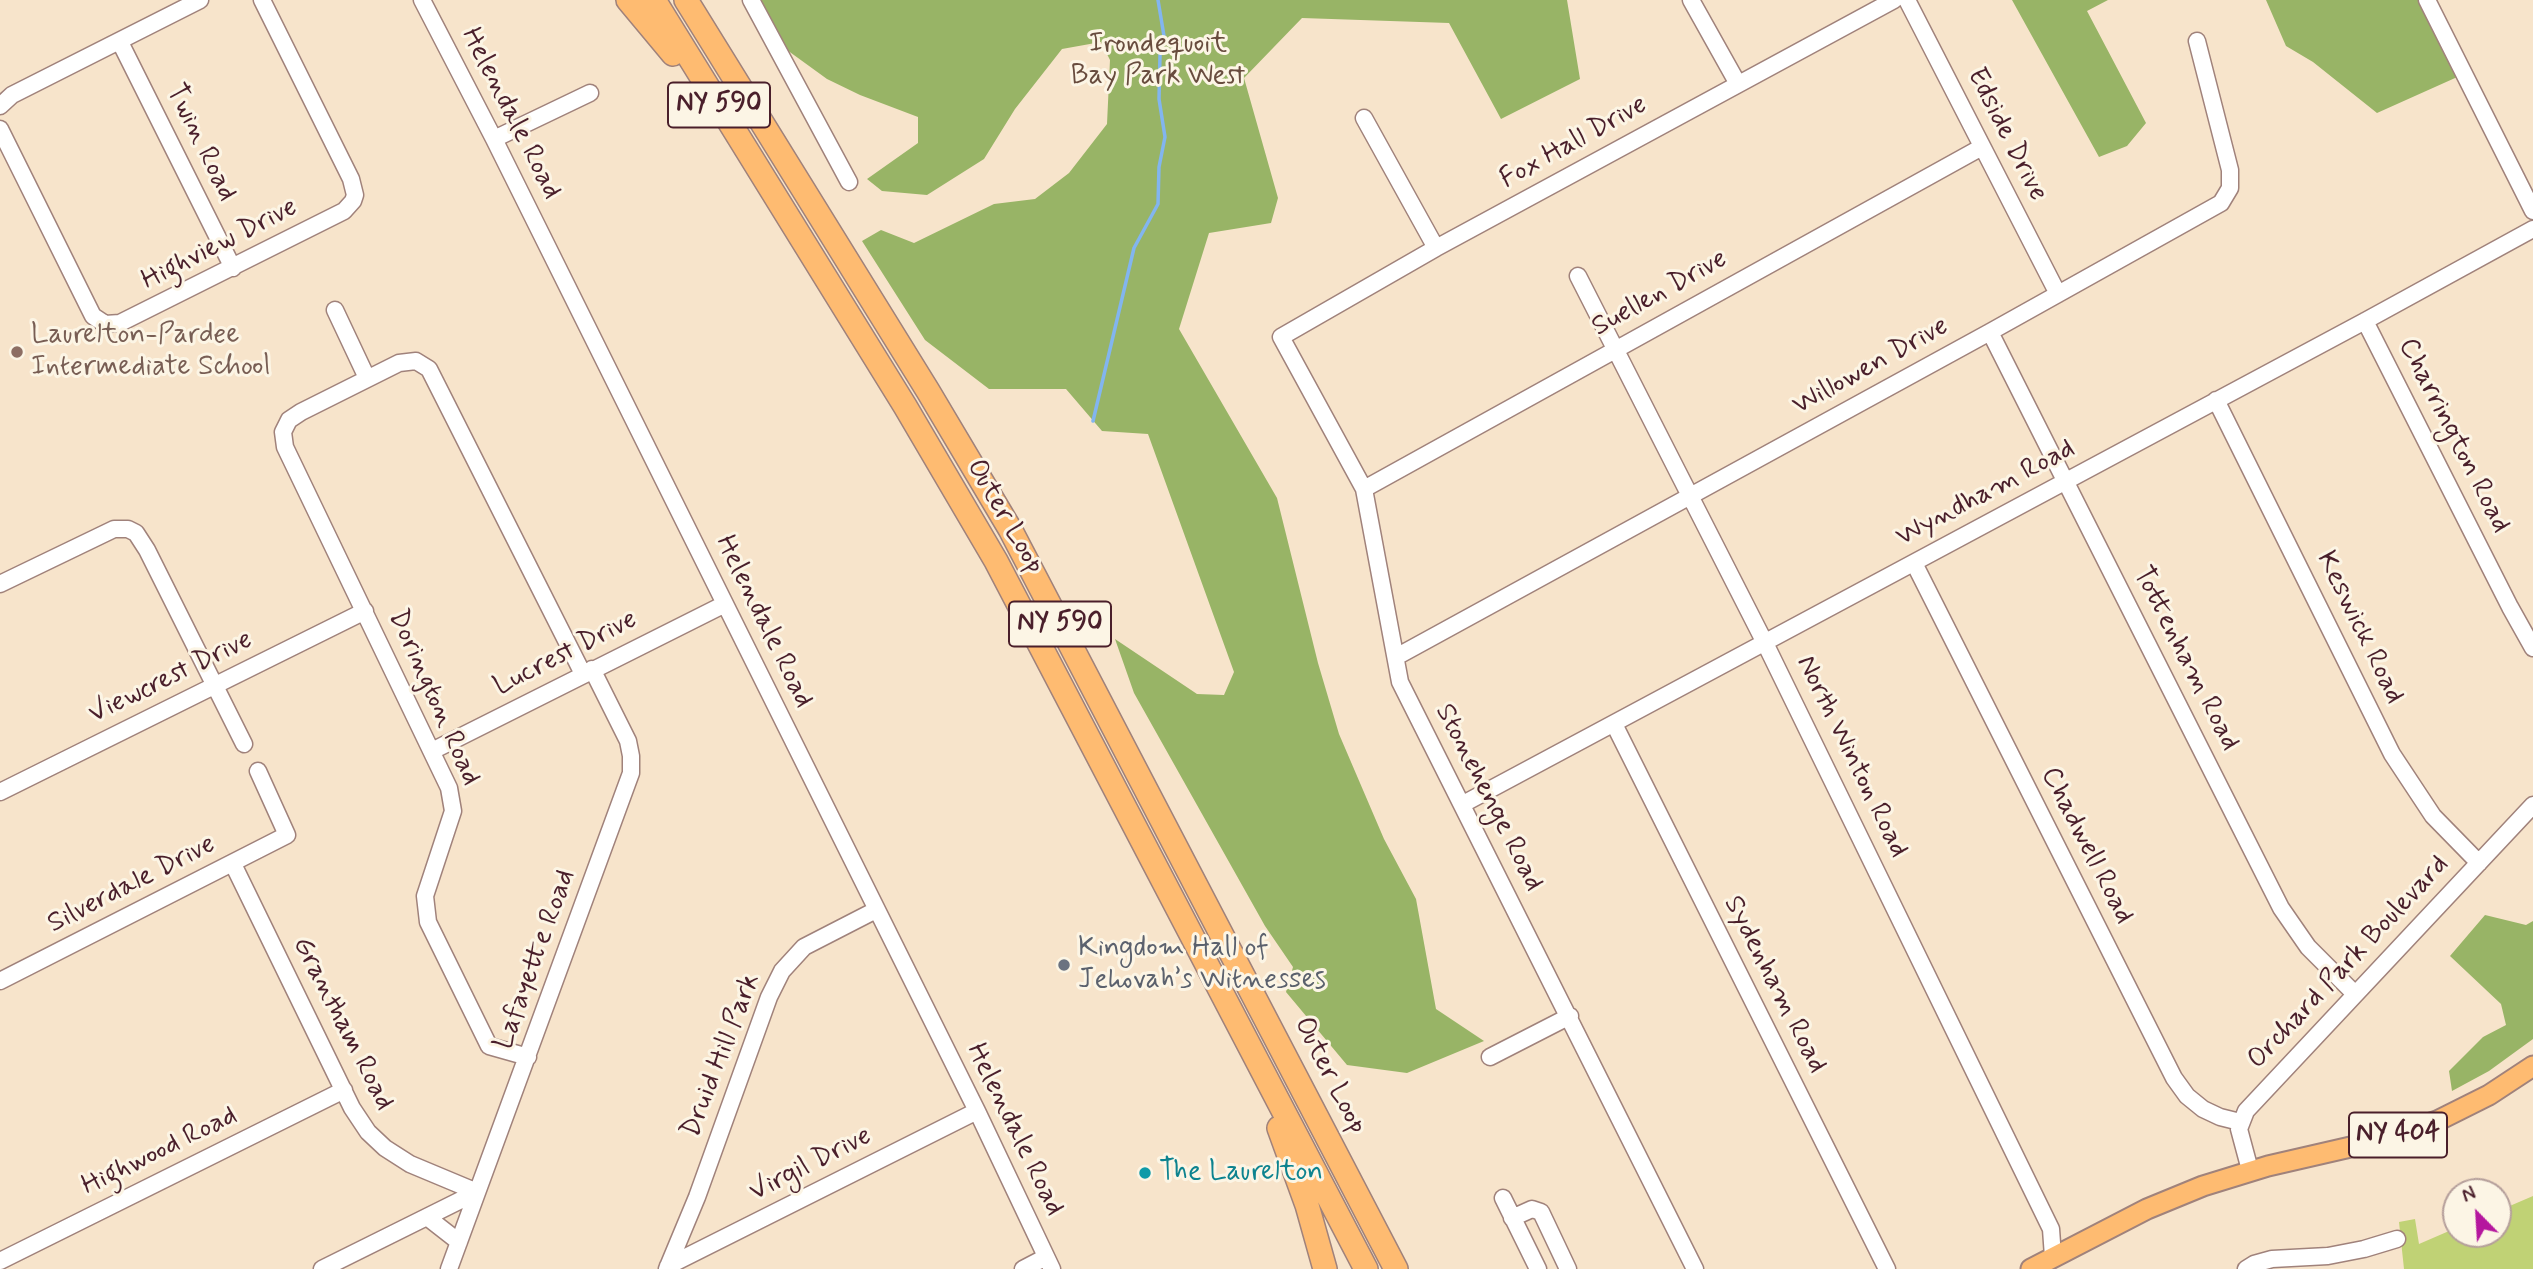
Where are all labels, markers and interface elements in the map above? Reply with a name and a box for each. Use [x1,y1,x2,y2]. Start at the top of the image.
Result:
street label: Helendale Road [452,23,568,205]
park label: Irondequoit Bay Park West [1071,28,1245,94]
street label: Edside Drive [1958,63,2054,207]
street label: Twin Road [157,79,243,207]
road number: NY 590 [668,82,770,128]
street label: Fox Hall Drive [1495,89,1653,197]
street label: Highview Drive [136,191,304,299]
street label: Suellen Drive [1586,243,1734,345]
street label: Willowen Drive [1787,310,1955,424]
place label: Laurelton-Pardee Intermediate School [31,319,270,385]
street label: Charrington Road [2389,333,2517,539]
marker: Laurelton-Pardee Intermediate School [9,344,25,360]
street label: Wyndham Road [1891,433,2081,555]
street label: Outer Loop [958,454,1050,580]
street label: Helendale Road [707,530,819,714]
street label: Keswick Road [2308,546,2410,710]
street label: Tottenham Road [2124,561,2246,757]
road number: NY 590 [1009,602,1111,646]
street label: Lucrest Drive [489,604,643,704]
street label: Dorington Road [379,605,487,791]
street label: Viewcrest Drive [84,624,258,732]
street label: North Winton Road [1788,650,1914,864]
street label: Stonehenge Road [1426,699,1550,897]
street label: Chadwell Road [2032,762,2140,930]
street label: Silverdale Drive [43,828,221,942]
street label: Orchard Park Boulevard [2241,849,2457,1077]
street label: Lafayette Road [488,866,584,1054]
street label: Sydenham Road [1715,891,1833,1079]
street label: Grantham Road [284,932,400,1116]
place label: Kingdom Hall of Jehovah’s Witnesses [1078,932,1326,998]
marker: Kingdom Hall of Jehovah’s Witnesses [1056,957,1072,973]
street label: Druid Hill Park [675,969,769,1143]
street label: Outer Loop [1285,1012,1373,1140]
street label: Helendale Road [958,1038,1070,1222]
street label: Highwood Road [77,1100,243,1204]
road number: NY 404 [2349,1112,2447,1158]
street label: Virgil Drive [744,1120,878,1210]
place label: The Laurelton [1159,1156,1323,1190]
marker: The Laurelton [1137,1165,1153,1181]
north arrow [2442,1178,2512,1248]
text: N [2458,1181,2480,1209]

